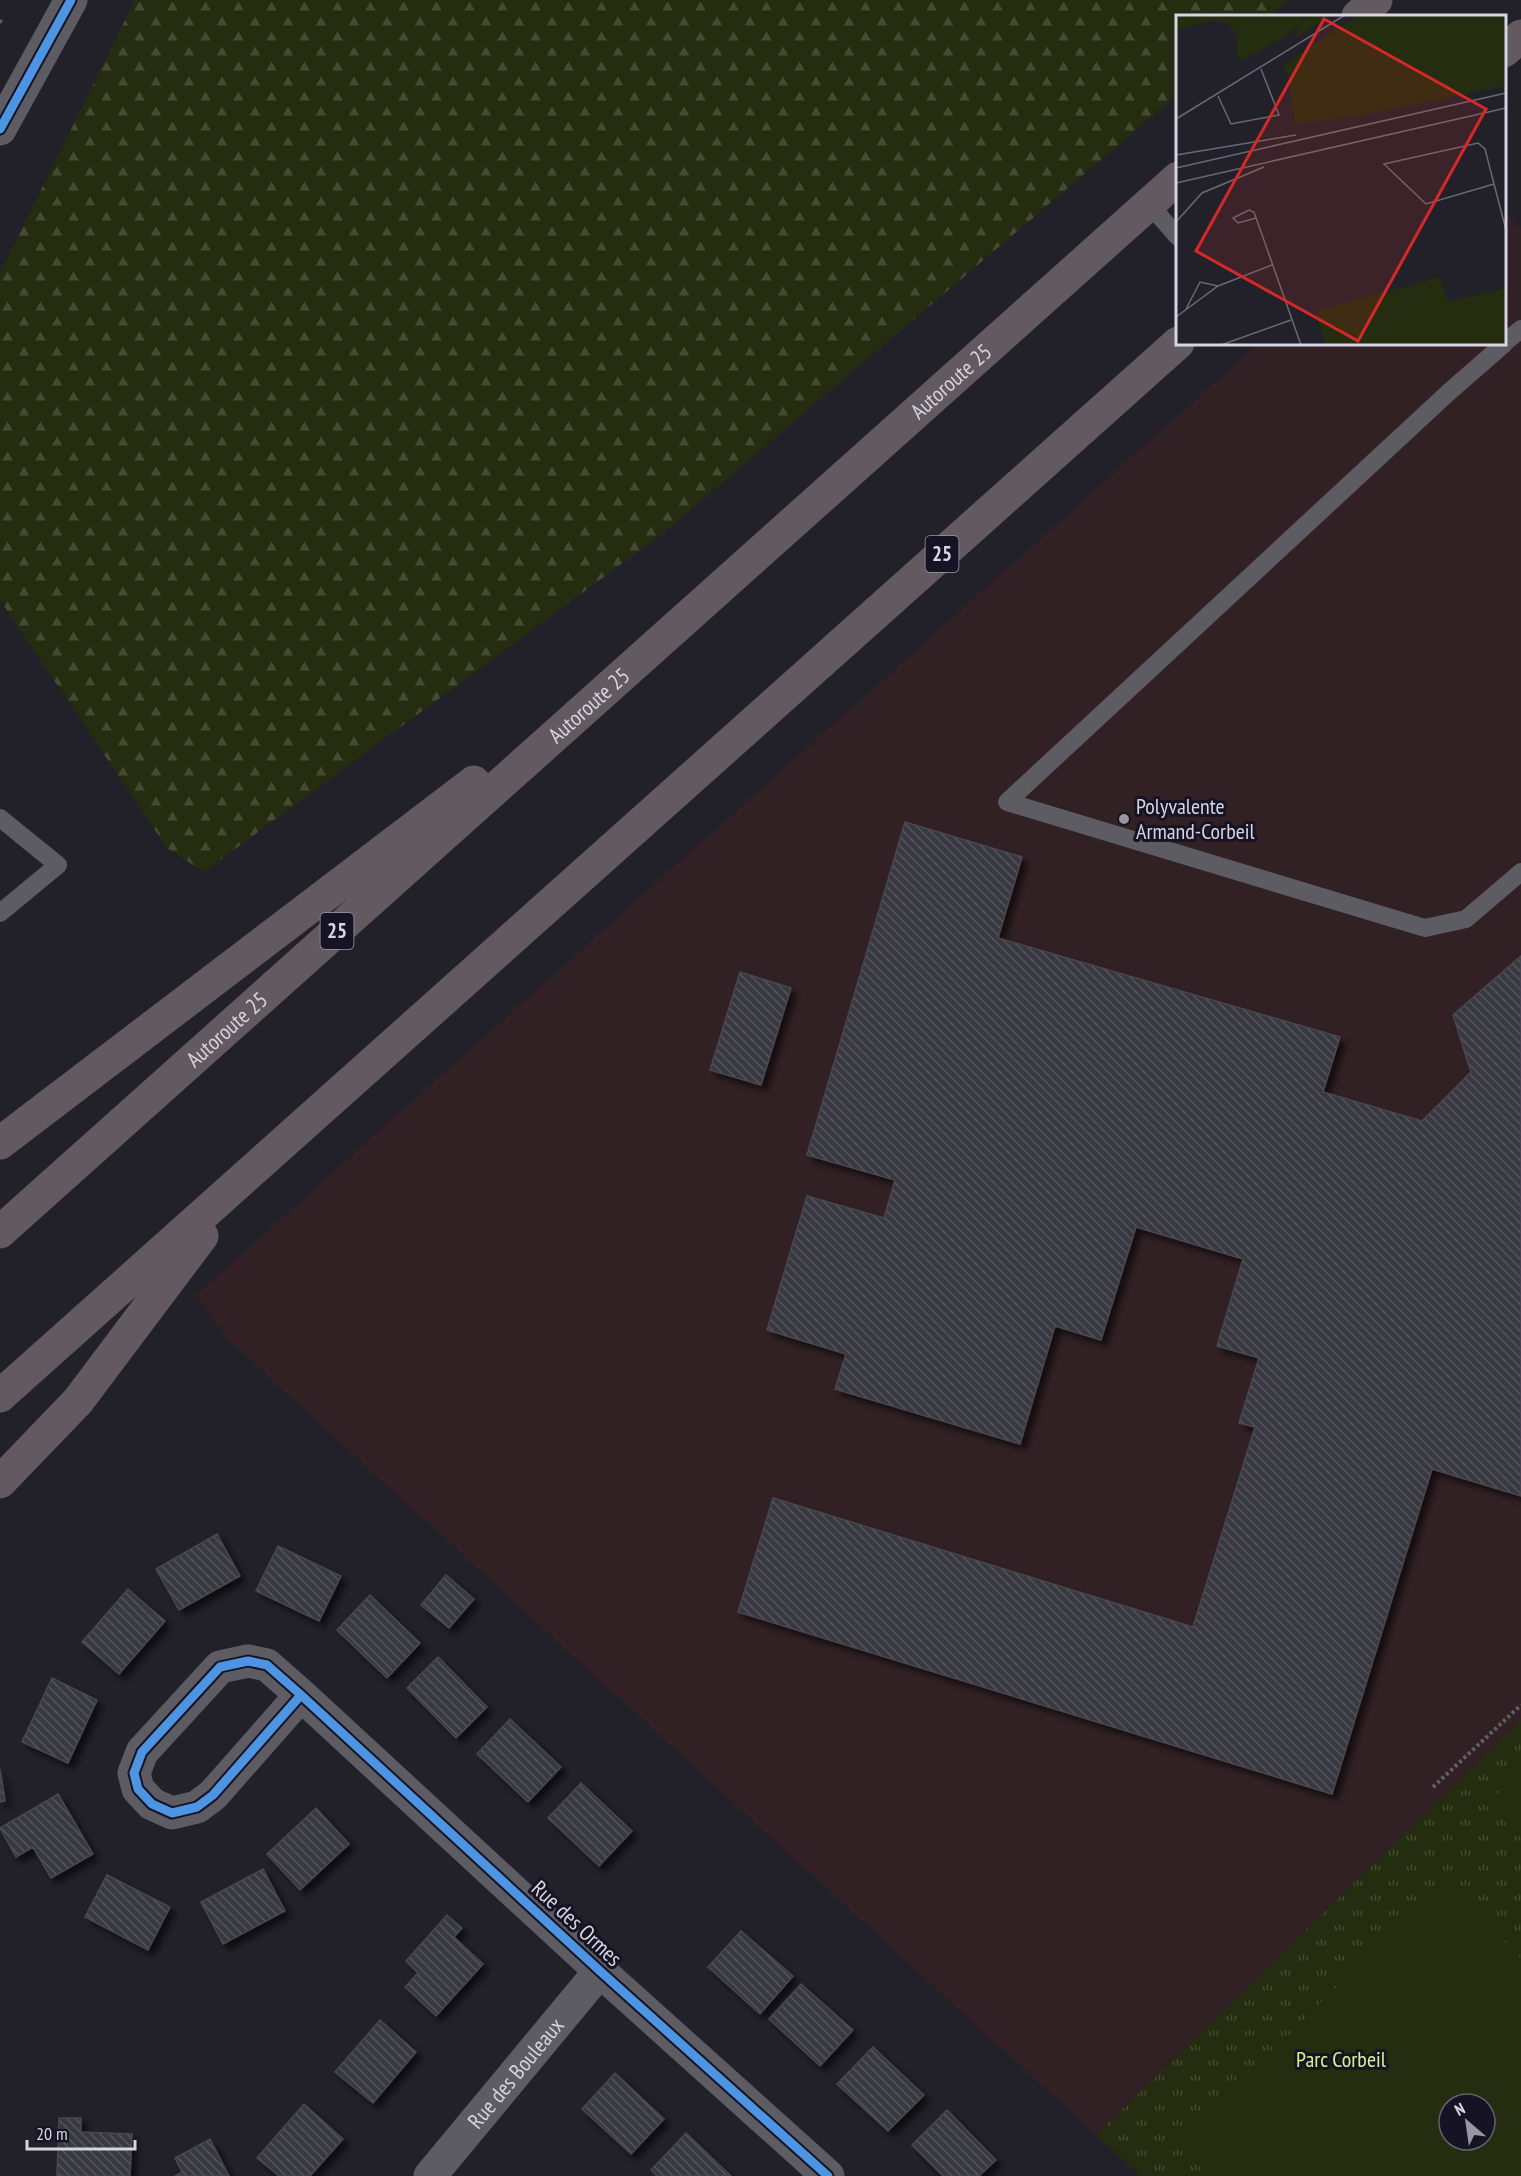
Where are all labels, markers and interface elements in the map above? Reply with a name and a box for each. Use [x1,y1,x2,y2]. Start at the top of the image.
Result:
inset map [1176,15,1506,345]
street label: Autoroute 25 [904,337,997,425]
road number: 25 [926,536,958,572]
street label: Autoroute 25 [542,661,635,749]
place label: Polyvalente Armand-Corbeil [1136,792,1256,845]
marker: Polyvalente Armand-Corbeil [1117,812,1131,826]
road number: 25 [320,913,354,949]
street label: Autoroute 25 [180,986,273,1073]
street label: Rue des Ormes [526,1874,628,1972]
street label: Rue des Bouleaux [461,2012,570,2134]
park label: Parc Corbeil [1296,2045,1387,2073]
north arrow [1437,2092,1497,2152]
text: N [1451,2098,1468,2120]
scale bar [27,2113,135,2151]
text: 20 m [36,2122,68,2145]

